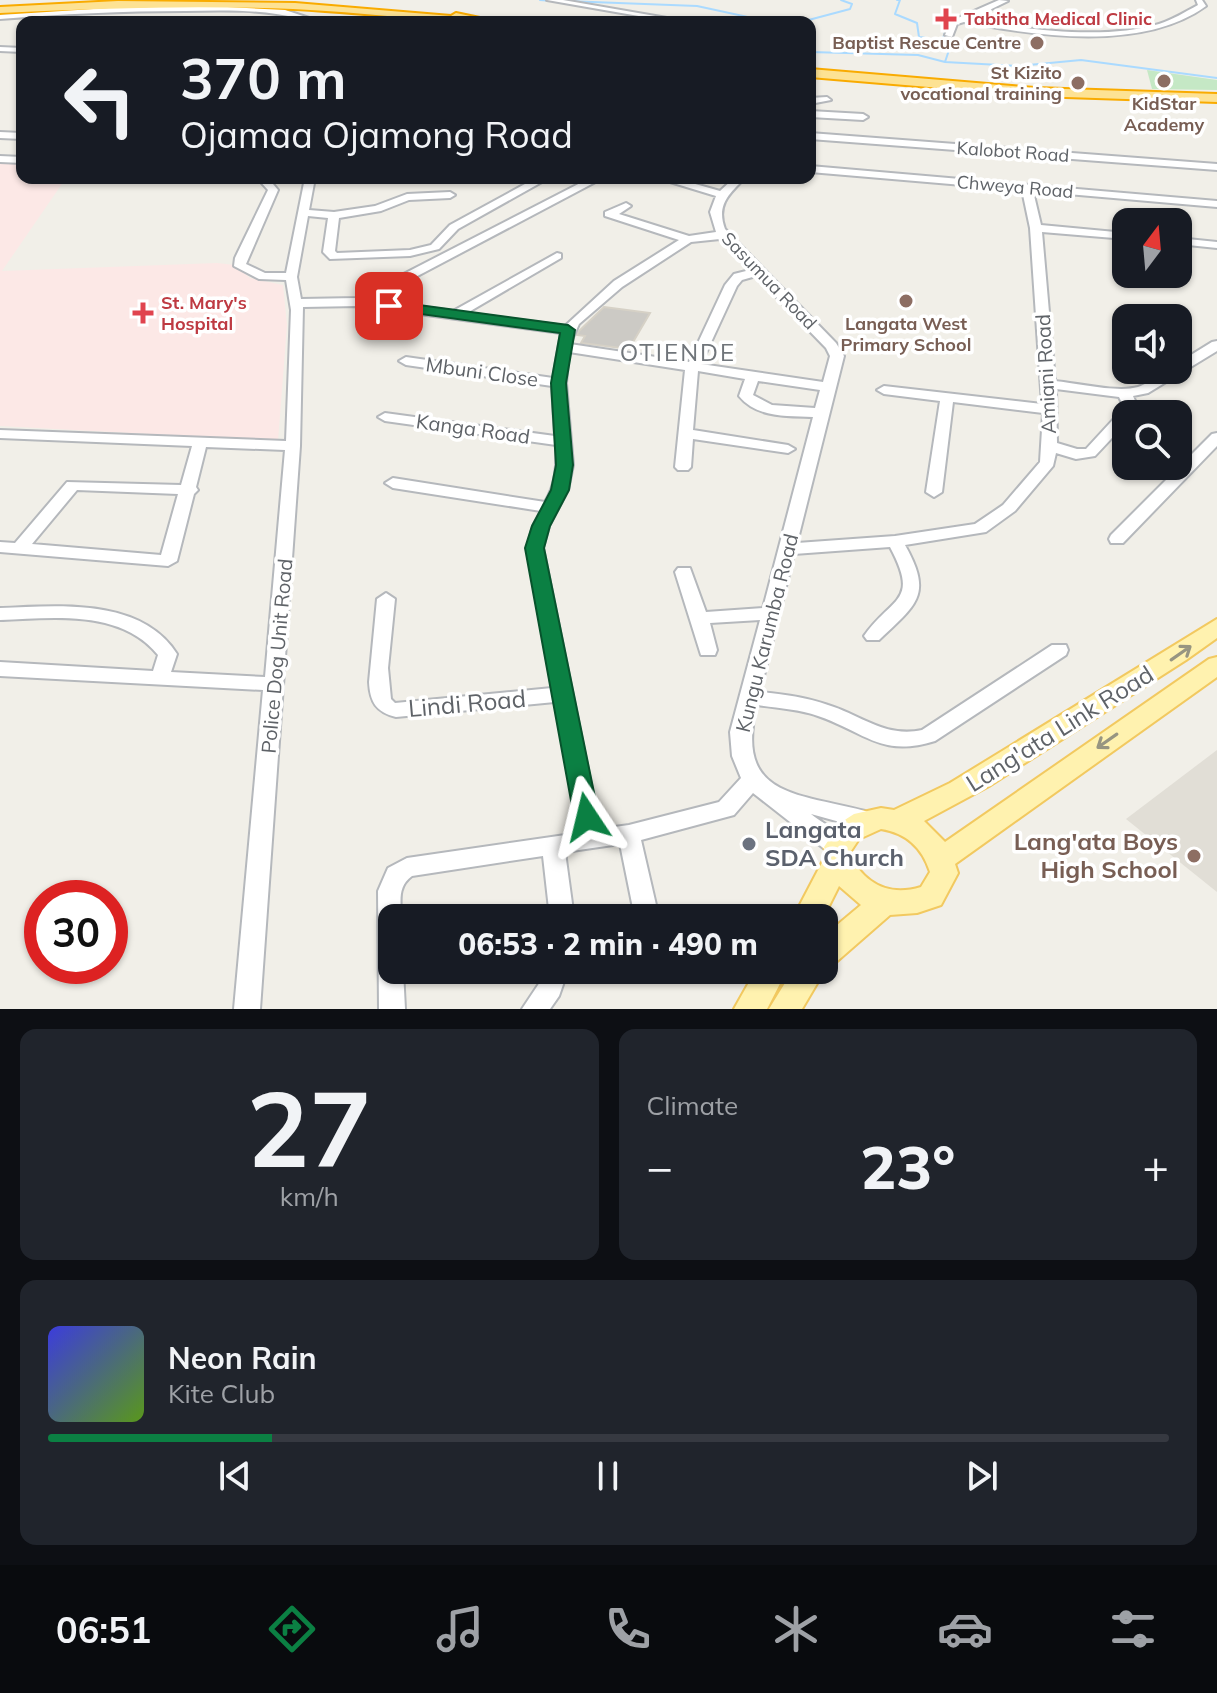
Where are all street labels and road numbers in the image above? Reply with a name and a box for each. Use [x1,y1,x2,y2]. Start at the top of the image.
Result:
street label: Kalobot Road [956,136,1070,167]
street label: Chweya Road [956,170,1074,203]
street label: Sasumua Road [717,227,822,334]
street label: Amiani Road [1030,314,1061,434]
street label: Mbuni Close [424,351,540,392]
street label: Kanga Road [415,408,532,449]
street label: Kungu Karumba Road [730,531,803,735]
street label: Police Dog Unit Road [256,558,297,754]
street label: Lang'ata Link Road [960,658,1159,798]
street label: Lindi Road [407,683,527,723]

